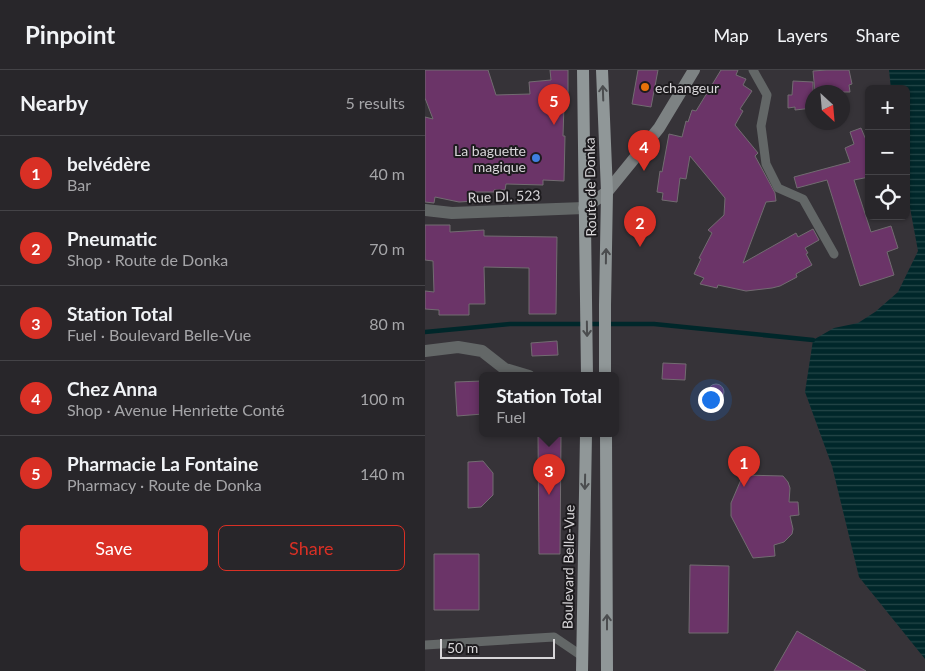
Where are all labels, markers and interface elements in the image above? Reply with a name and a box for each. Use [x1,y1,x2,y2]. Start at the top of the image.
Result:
text: Pinpoint [25,20,115,49]
text: Map [713,24,749,46]
text: Layers [777,24,828,46]
text: Share [856,24,900,46]
place label: echangeur [655,79,719,96]
marker: echangeur [639,81,651,93]
pin: 5 [538,84,570,125]
north arrow [805,85,850,130]
map controls [865,85,910,220]
button: + [865,85,910,130]
one-way arrow [599,86,608,102]
text: Nearby [20,90,88,115]
text: 5 results [345,93,405,112]
pin: 4 [628,130,660,171]
button: − [865,130,910,175]
street label: Route de Donka [581,137,599,237]
place label: La baguette magique [454,142,526,175]
text: belvédère [67,152,150,175]
marker: La baguette magique [530,152,542,164]
text: 1 [31,164,41,183]
text: 40 m [369,164,405,183]
text: Bar [67,175,91,194]
button: locate [865,175,910,220]
street label: Rue DI. 523 [467,186,541,206]
pin: 2 [624,206,656,247]
text: Pneumatic [67,227,157,250]
text: 2 [31,239,41,258]
text: 70 m [369,239,405,258]
one-way arrow [601,248,611,264]
text: Shop · Route de Donka [67,250,228,269]
text: Station Total [67,302,173,325]
text: 3 [31,314,41,333]
text: 80 m [369,314,405,333]
one-way arrow [582,320,592,336]
text: Fuel · Boulevard Belle-Vue [67,325,251,344]
popup [479,372,619,437]
text: Chez Anna [67,377,157,400]
text: Station Total [496,384,602,407]
your location [698,387,724,413]
text: 4 [31,389,41,408]
text: 100 m [360,389,405,408]
text: Shop · Avenue Henriette Conté [67,400,285,419]
text: Fuel [496,407,526,426]
pin: 1 [728,446,760,487]
text: Pharmacie La Fontaine [67,452,258,475]
pin: 3 [533,454,565,495]
text: 5 [31,464,41,483]
text: 140 m [360,464,405,483]
one-way arrow [580,474,590,490]
text: Pharmacy · Route de Donka [67,475,262,494]
street label: Boulevard Belle-Vue [558,505,578,629]
button: Save [20,525,208,571]
button: Share [218,525,405,571]
one-way arrow [602,615,612,631]
scale bar [440,636,555,659]
text: 50 m [447,639,478,656]

